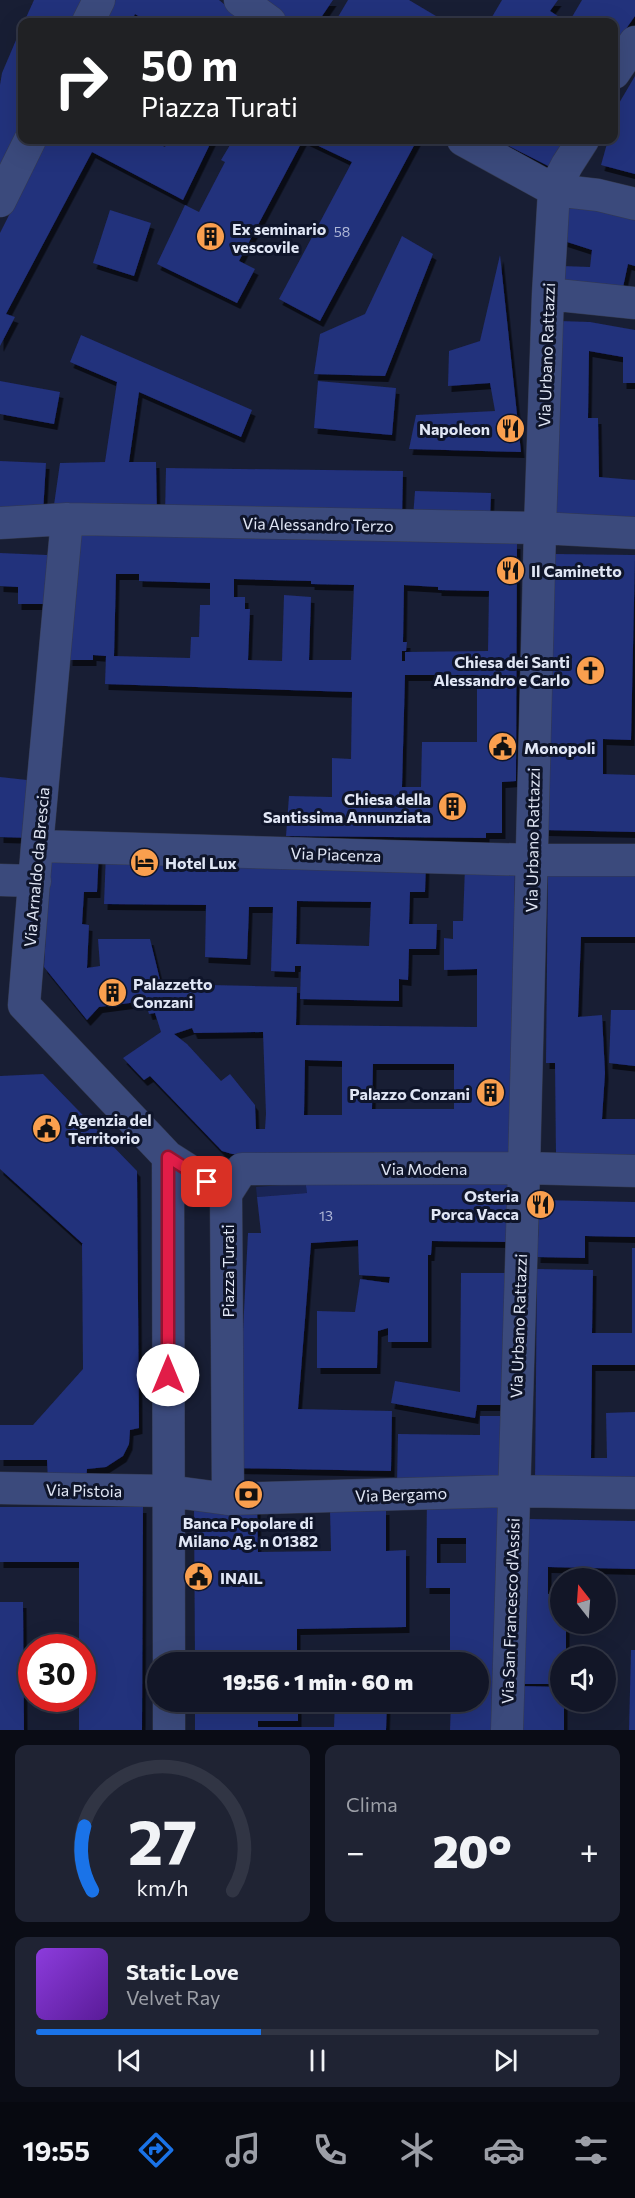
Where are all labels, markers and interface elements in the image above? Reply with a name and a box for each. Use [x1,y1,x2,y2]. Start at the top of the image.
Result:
text: 50 m [141,38,238,90]
icon: right [42,42,120,120]
text: Piazza Turati [141,90,298,123]
place label: Ex seminario vescovile [232,219,327,256]
building icon: Ex seminario vescovile [195,221,227,253]
house number: 58 [334,223,350,240]
street label: Via Urbano Rattazzi [534,282,558,428]
restaurant icon: Napoleon [495,412,527,444]
place label: Napoleon [419,419,490,438]
street label: Via Alessandro Terzo [242,513,394,535]
restaurant icon: Il Caminetto [494,554,526,586]
place label: Il Caminetto [531,561,622,580]
place label: Chiesa dei Santi Alessandro e Carlo [433,652,570,689]
church icon: Chiesa dei Santi Alessandro e Carlo [575,654,607,686]
public building icon: Monopoli [487,731,519,763]
place label: Monopoli [524,738,596,757]
street label: Via Urbano Rattazzi [521,767,543,913]
street label: Via Arnaldo da Brescia [20,786,52,948]
place label: Chiesa della Santissima Annunziata [263,789,431,826]
building icon: Chiesa della Santissima Annunziata [436,791,468,823]
street label: Via Piacenza [290,843,382,865]
hotel icon: Hotel Lux [128,846,160,878]
place label: Hotel Lux [165,853,237,872]
place label: Palazzetto Conzani [133,974,213,1011]
building icon: Palazzetto Conzani [96,976,128,1008]
building icon: Palazzo Conzani [475,1077,507,1109]
place label: Palazzo Conzani [349,1084,470,1103]
place label: Agenzia del Territorio [68,1110,152,1147]
public building icon: Agenzia del Territorio [31,1112,63,1144]
pin [181,1156,232,1207]
street label: Via Modena [381,1159,467,1178]
icon: arrive [190,1165,223,1198]
place label: Osteria Porca Vacca [431,1186,519,1223]
restaurant icon: Osteria Porca Vacca [524,1188,556,1220]
house number: 13 [319,1207,333,1224]
street label: Piazza Turati [218,1225,237,1317]
street label: Via Urbano Rattazzi [506,1253,530,1399]
position arrow [136,1343,200,1407]
bank icon: Banca Popolare di Milano Ag. n 01382 [232,1478,264,1510]
street label: Via Pistoia [46,1480,122,1500]
street label: Via Bergamo [355,1483,447,1505]
place label: Banca Popolare di Milano Ag. n 01382 [178,1513,318,1550]
street label: Via San Francesco d'Assisi [497,1518,523,1704]
public building icon: INAIL [183,1561,215,1593]
place label: INAIL [220,1568,263,1587]
north arrow [550,1568,616,1634]
map controls [550,1568,616,1712]
speed limit sign: 30 [18,1634,96,1712]
button: sound [550,1646,616,1712]
text: 19:56 · 1 min · 60 m [223,1668,413,1695]
text: Clima [346,1792,398,1816]
text: 27 [128,1802,197,1878]
text: 20° [433,1822,512,1877]
text: − [346,1830,365,1871]
text: + [580,1830,599,1871]
text: km/h [136,1874,189,1900]
text: Static Love [126,1958,239,1985]
text: Velvet Ray [126,1985,220,2009]
icon: previous [113,2044,146,2077]
icon: pause [301,2044,334,2077]
icon: next [489,2044,522,2077]
icon: directions [135,2129,177,2171]
icon: music [222,2129,264,2171]
icon: phone [309,2129,351,2171]
icon: climate [396,2129,438,2171]
icon: car [483,2129,525,2171]
icon: filters [570,2129,612,2171]
text: 19:55 [23,2134,90,2167]

